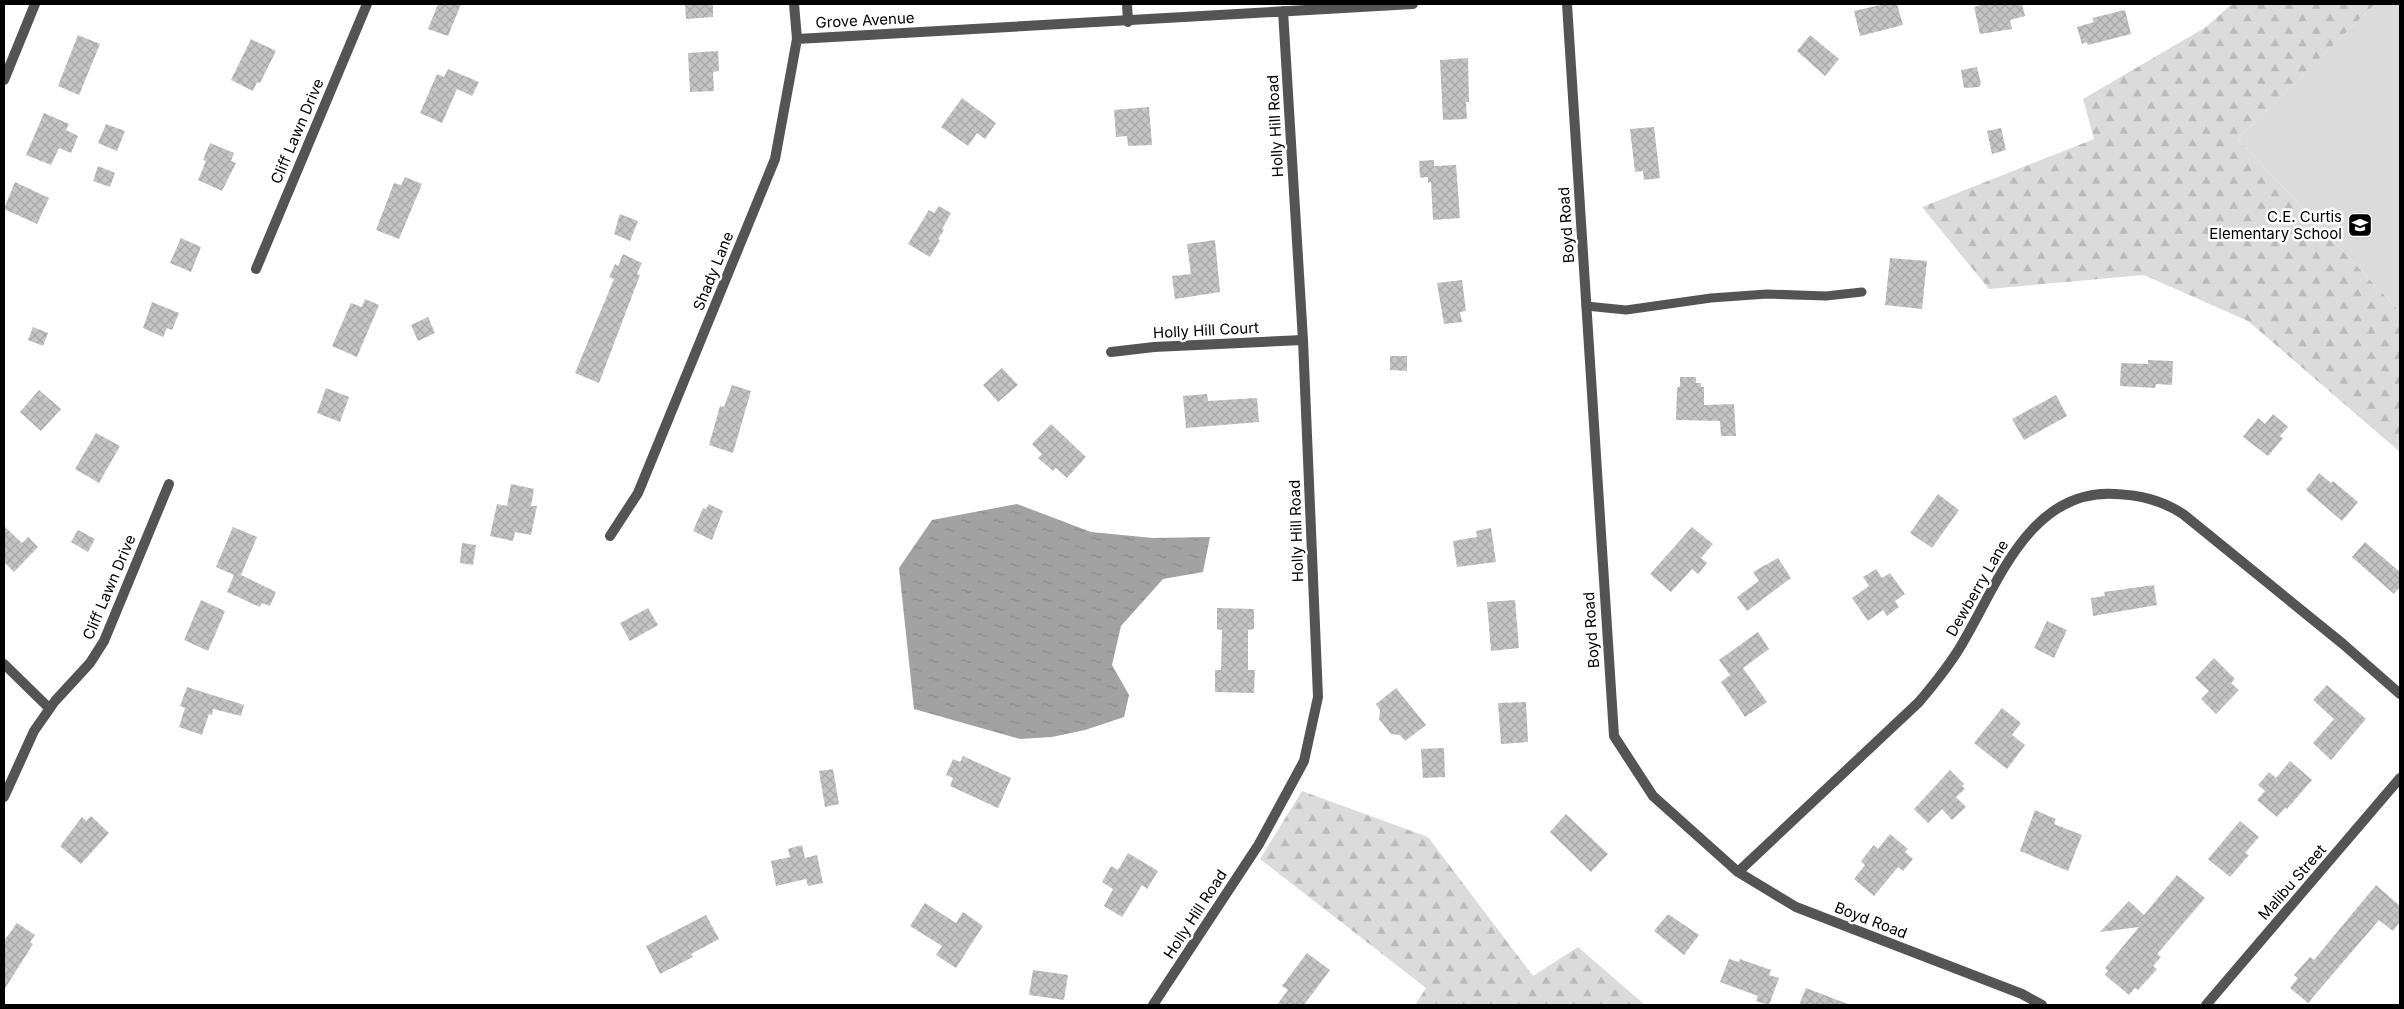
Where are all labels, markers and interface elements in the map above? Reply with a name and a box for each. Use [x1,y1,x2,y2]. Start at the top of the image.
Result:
street label: Grove Avenue [815,8,915,32]
street label: Holly Hill Road [1263,74,1287,178]
street label: Cliff Lawn Drive [266,76,328,186]
street label: Boyd Road [1554,186,1578,264]
place label: C.E. Curtis Elementary School [2209,207,2342,243]
school or university icon: C.E. Curtis Elementary School [2347,212,2373,238]
street label: Shady Lane [689,229,737,313]
street label: Holly Hill Court [1153,318,1260,342]
street label: Holly Hill Road [1285,479,1307,583]
street label: Cliff Lawn Drive [78,532,140,642]
street label: Dewberry Lane [1942,536,2012,640]
street label: Boyd Road [1579,591,1603,669]
street label: Malibu Street [2254,840,2330,924]
street label: Holly Hill Road [1159,866,1231,962]
street label: Boyd Road [1832,897,1910,943]

